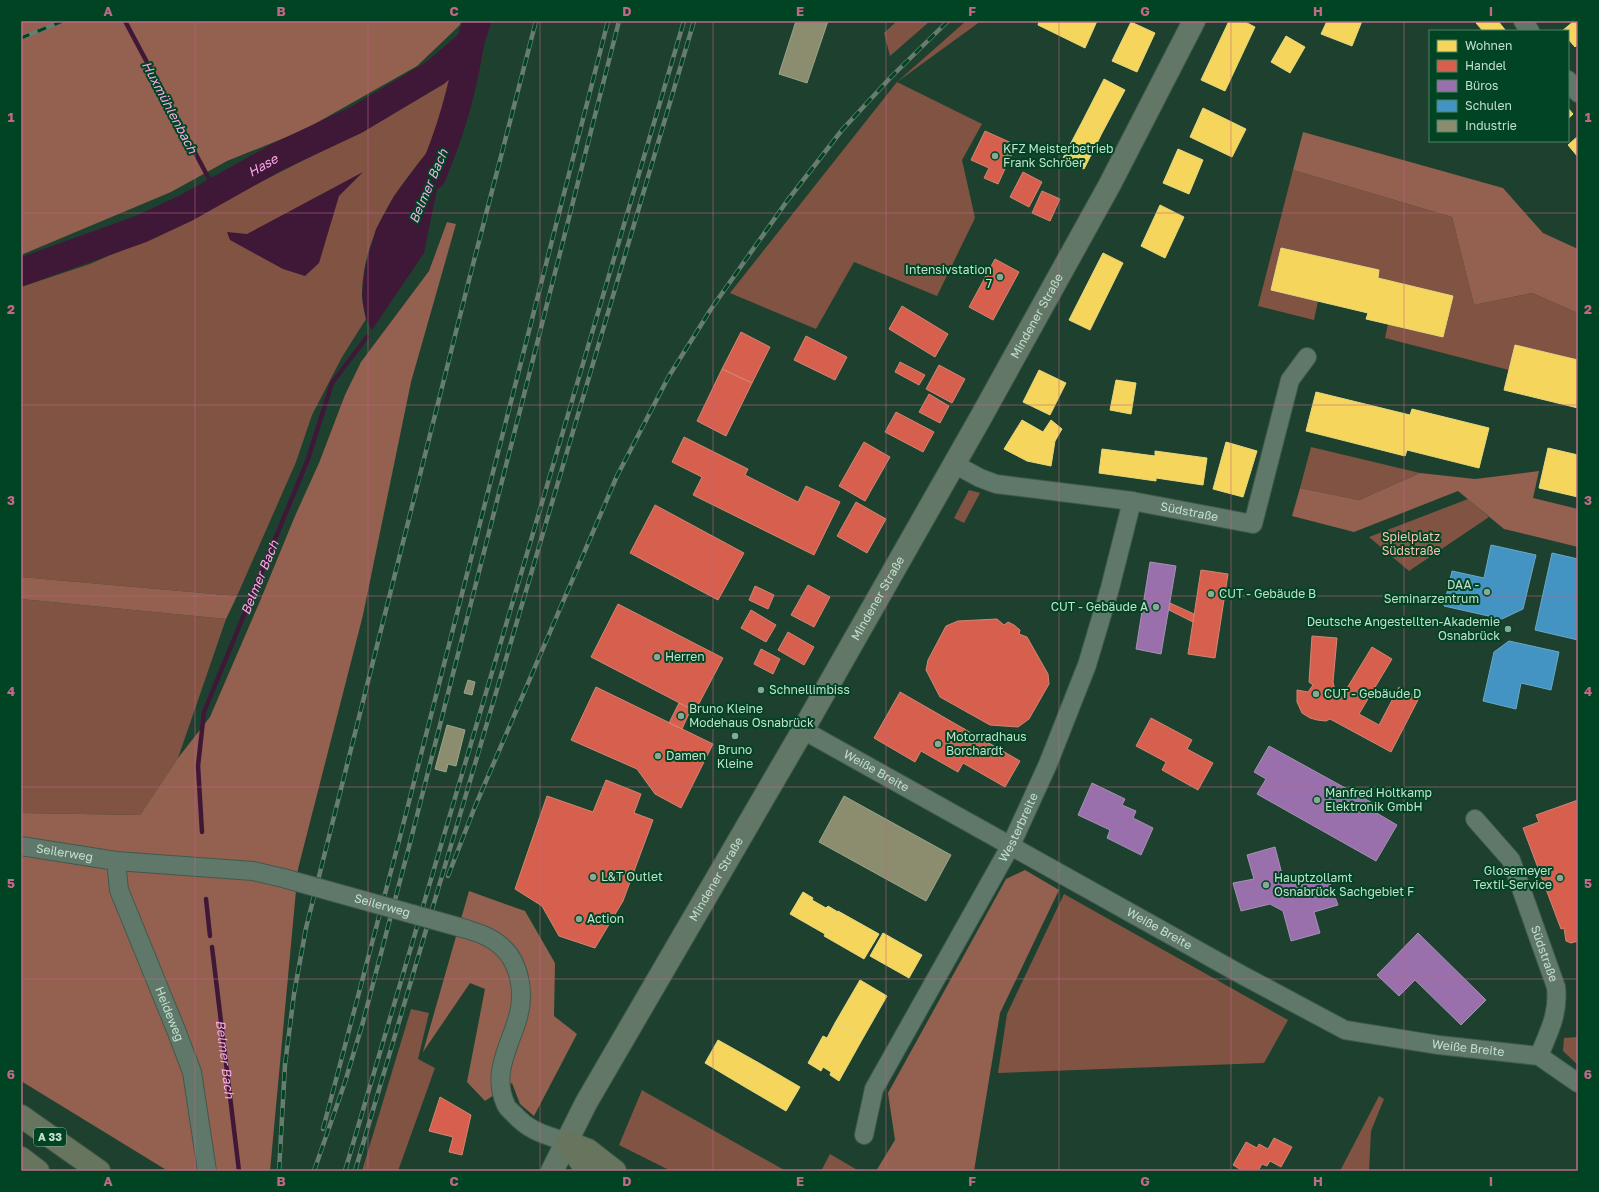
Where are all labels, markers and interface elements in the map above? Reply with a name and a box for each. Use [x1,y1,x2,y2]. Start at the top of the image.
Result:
text: A [103,3,113,19]
text: B [276,3,286,19]
text: C [449,3,459,19]
text: D [622,3,632,19]
text: E [796,3,804,19]
text: F [968,3,976,19]
text: G [1140,3,1150,19]
text: H [1313,3,1323,19]
text: I [1489,3,1493,19]
legend [1429,30,1569,142]
text: Wohnen [1465,38,1512,53]
water label: Huxmühlenbach [139,58,202,157]
text: Handel [1465,58,1507,73]
text: Büros [1465,78,1498,93]
text: Schulen [1465,98,1512,113]
text: 1 [8,109,15,125]
text: 1 [1585,109,1592,125]
text: Industrie [1465,118,1517,133]
place label: KFZ Meisterbetrieb Frank Schröer [1003,141,1113,170]
water label: Belmer Bach [405,146,451,225]
water label: Hase [245,150,282,180]
marker: KFZ Meisterbetrieb Frank Schröer [990,151,1000,161]
place label: Intensivstation 7 [905,262,992,291]
street label: Mindener Straße [1007,271,1066,361]
marker: Intensivstation 7 [995,272,1005,282]
text: 2 [7,301,15,317]
text: 2 [1584,301,1592,317]
text: 3 [7,492,15,508]
text: 3 [1584,492,1592,508]
street label: Südstraße [1159,499,1220,524]
park label: Spielplatz Südstraße [1382,529,1440,558]
water label: Belmer Bach [237,537,282,617]
street label: Mindener Straße [847,553,907,643]
place label: DAA - Seminarzentrum [1384,577,1479,606]
place label: CUT - Gebäude B [1219,586,1316,601]
marker: DAA - Seminarzentrum [1482,587,1492,597]
marker: CUT - Gebäude B [1206,589,1216,599]
place label: CUT - Gebäude A [1051,599,1148,614]
marker: CUT - Gebäude A [1151,602,1161,612]
place label: Deutsche Angestellten-Akademie Osnabrück [1307,614,1500,643]
marker: Deutsche Angestellten-Akademie Osnabrück [1503,624,1513,634]
place label: Herren [665,649,705,664]
marker: Herren [652,652,662,662]
place label: Schnellimbiss [769,682,850,697]
text: 4 [7,683,15,699]
text: 4 [1584,683,1592,699]
marker: Schnellimbiss [756,685,766,695]
place label: CUT - Gebäude D [1324,686,1422,701]
marker: CUT - Gebäude D [1311,689,1321,699]
place label: Bruno Kleine Modehaus Osnabrück [689,701,814,730]
marker: Bruno Kleine Modehaus Osnabrück [676,711,686,721]
place label: Motorradhaus Borchardt [946,729,1027,758]
marker: Bruno Kleine [730,731,740,741]
marker: Motorradhaus Borchardt [933,739,943,749]
place label: Bruno Kleine [717,742,753,771]
street label: Weiße Breite [841,746,912,795]
place label: Damen [666,748,706,763]
marker: Damen [653,751,663,761]
place label: Manfred Holtkamp Elektronik GmbH [1325,785,1432,814]
street label: Westerbreite [995,790,1041,864]
marker: Manfred Holtkamp Elektronik GmbH [1312,795,1322,805]
street label: Mindener Straße [685,834,746,924]
street label: Seilerweg [35,840,94,864]
place label: Glosemeyer Textil-Service [1473,863,1552,892]
place label: L&T Outlet [601,869,663,884]
place label: Hauptzollamt Osnabrück Sachgebiet F [1274,870,1414,899]
marker: L&T Outlet [588,872,598,882]
marker: Glosemeyer Textil-Service [1555,873,1565,883]
text: 5 [7,875,15,891]
text: 5 [1584,875,1592,891]
marker: Hauptzollamt Osnabrück Sachgebiet F [1261,880,1271,890]
street label: Seilerweg [353,890,412,920]
street label: Weiße Breite [1124,904,1195,953]
place label: Action [587,911,624,926]
marker: Action [574,914,584,924]
street label: Südstraße [1528,923,1562,984]
street label: Heideweg [152,984,188,1043]
water label: Belmer Bach [213,1019,238,1100]
street label: Weiße Breite [1431,1036,1505,1059]
text: 6 [7,1066,15,1082]
text: 6 [1584,1066,1592,1082]
road number: A 33 [34,1128,66,1146]
text: A [103,1173,113,1189]
text: B [276,1173,286,1189]
text: C [449,1173,459,1189]
text: D [622,1173,632,1189]
text: E [796,1173,804,1189]
text: F [968,1173,976,1189]
text: G [1140,1173,1150,1189]
text: H [1313,1173,1323,1189]
text: I [1489,1173,1493,1189]

